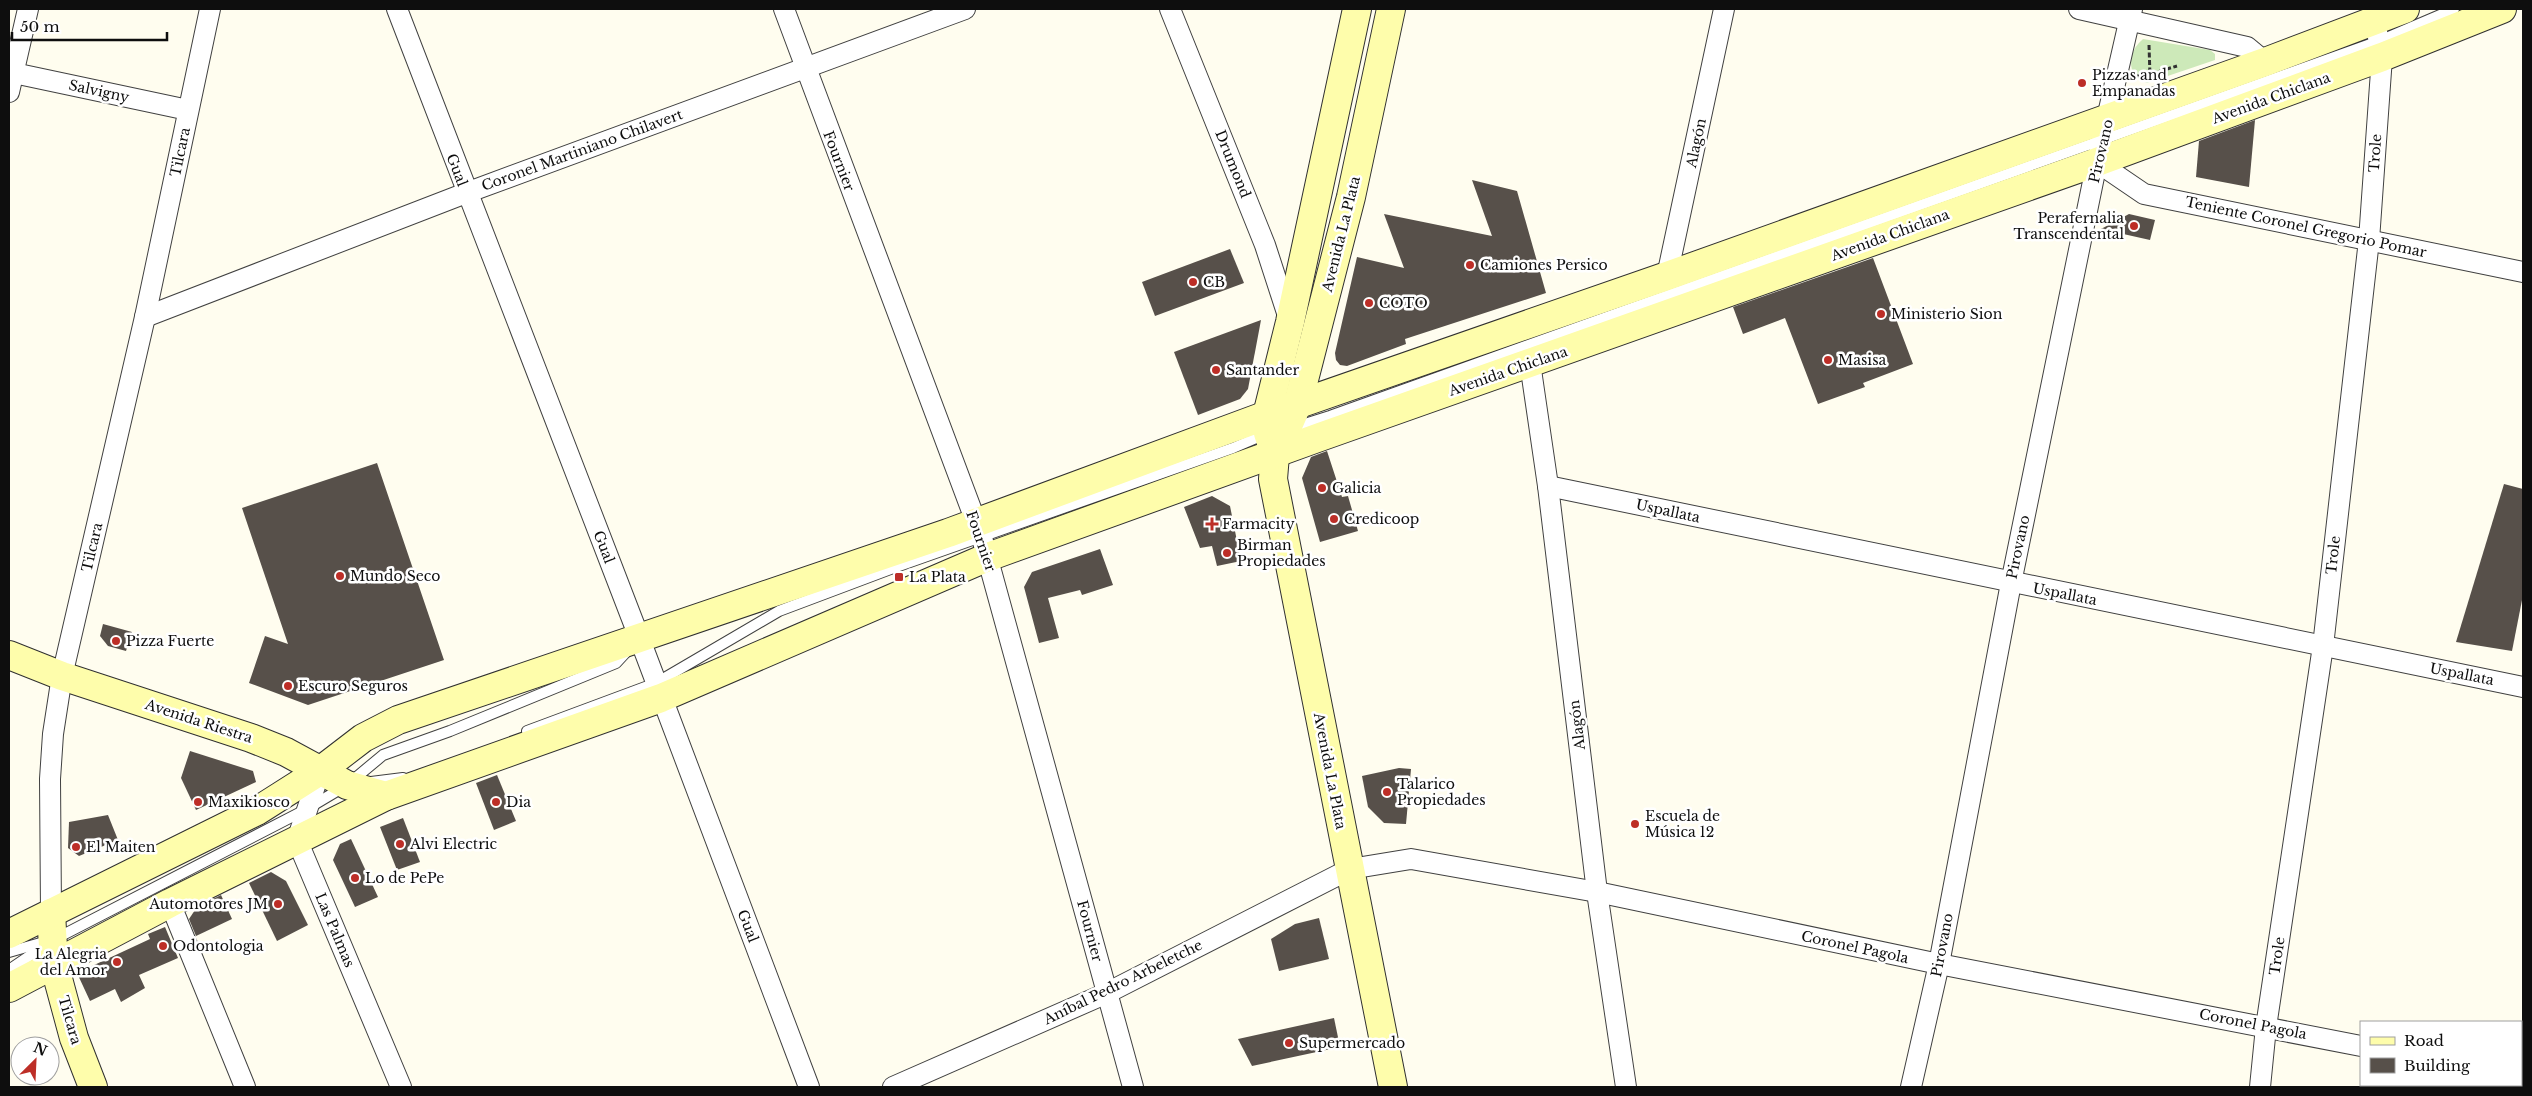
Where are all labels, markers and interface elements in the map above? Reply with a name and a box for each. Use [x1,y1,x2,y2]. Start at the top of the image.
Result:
scale bar [12,10,168,42]
text: 50 m [20,17,60,36]
place label: Pizzas and Empanadas [2092,66,2175,100]
street label: Avenida Chiclana [2208,68,2333,128]
street label: Salvigny [67,76,131,106]
marker: Pizzas and Empanadas [2076,77,2088,89]
street label: Coronel Martiniano Chilavert [479,105,686,195]
street label: Alagón [1682,116,1710,170]
street label: Pirovano [2085,117,2117,185]
street label: Tilcara [166,126,194,178]
street label: Drumond [1211,127,1255,201]
street label: Fournier [819,128,859,194]
street label: Trole [2365,133,2385,173]
street label: Gual [443,151,472,189]
street label: Avenida La Plata [1318,174,1364,295]
street label: Teniente Coronel Gregorio Pomar [2184,193,2429,261]
street label: Avenida Chiclana [1827,205,1952,265]
place label: Perafernalia Transcendental [2013,209,2124,243]
marker: Perafernalia Transcendental [2128,220,2140,232]
place label: Camiones Persico [1480,256,1608,274]
marker: Camiones Persico [1464,259,1476,271]
place label: CB [1203,273,1225,291]
marker: CB [1187,276,1199,288]
place label: COTO [1379,294,1428,312]
marker: COTO [1363,297,1375,309]
place label: Ministerio Sion [1891,305,2003,323]
marker: Ministerio Sion [1875,308,1887,320]
street label: Avenida Chiclana [1445,342,1570,400]
place label: Masisa [1838,351,1887,369]
marker: Masisa [1822,354,1834,366]
place label: Santander [1226,361,1300,379]
marker: Santander [1210,364,1222,376]
place label: Galicia [1332,479,1382,497]
marker: Galicia [1316,482,1328,494]
street label: Uspallata [1634,495,1702,527]
street label: Fournier [962,508,1000,574]
place label: Credicoop [1344,510,1419,528]
marker: Credicoop [1328,513,1340,525]
street label: Pirovano [2002,513,2034,581]
place label: Farmacity [1222,515,1295,533]
marker: Farmacity [1206,518,1218,530]
street label: Tilcara [78,520,106,573]
street label: Gual [590,528,619,566]
street label: Trole [2322,535,2344,575]
place label: Birman Propiedades [1237,536,1326,570]
marker: Birman Propiedades [1221,547,1233,559]
place label: Mundo Seco [350,567,440,585]
place label: La Plata [909,568,966,586]
marker: Mundo Seco [334,570,346,582]
marker: La Plata [893,571,905,583]
street label: Uspallata [2031,579,2099,609]
place label: Pizza Fuerte [126,632,214,650]
marker: Pizza Fuerte [110,635,122,647]
street label: Uspallata [2428,659,2496,689]
place label: Escuro Seguros [298,677,408,695]
marker: Escuro Seguros [282,680,294,692]
street label: Avenida Riestra [142,695,255,747]
street label: Alagón [1565,699,1589,752]
street label: Avenida La Plata [1310,710,1350,831]
place label: Talarico Propiedades [1397,775,1486,809]
marker: Talarico Propiedades [1381,786,1393,798]
place label: Maxikiosco [208,793,290,811]
place label: Dia [506,793,531,811]
marker: Maxikiosco [192,796,204,808]
marker: Dia [490,796,502,808]
place label: Escuela de Música 12 [1645,807,1720,841]
marker: Escuela de Música 12 [1629,818,1641,830]
place label: Alvi Electric [409,835,498,853]
place label: El Maiten [86,838,156,856]
marker: Alvi Electric [394,838,406,850]
marker: El Maiten [70,841,82,853]
place label: Lo de PePe [365,869,444,887]
marker: Lo de PePe [349,872,361,884]
street label: Las Palmas [311,890,359,970]
place label: Automotores JM [148,895,268,913]
marker: Automotores JM [272,898,284,910]
street label: Fournier [1073,898,1107,964]
street label: Gual [734,907,763,945]
street label: Pirovano [1927,912,1957,978]
street label: Coronel Pagola [1800,927,1911,967]
street label: Aníbal Pedro Arbeletche [1040,936,1205,1029]
street label: Trole [2265,936,2289,976]
place label: Odontologia [173,937,264,955]
marker: Odontologia [157,940,169,952]
place label: La Alegria del Amor [35,945,107,979]
marker: La Alegria del Amor [111,956,123,968]
street label: Tilcara [54,994,86,1047]
street label: Coronel Pagola [2198,1005,2309,1043]
legend [2360,1021,2522,1086]
text: Road [2404,1031,2444,1050]
place label: Supermercado [1299,1034,1405,1052]
north arrow [10,1036,60,1086]
marker: Supermercado [1283,1037,1295,1049]
text: N [31,1038,50,1060]
text: Building [2404,1056,2471,1075]

